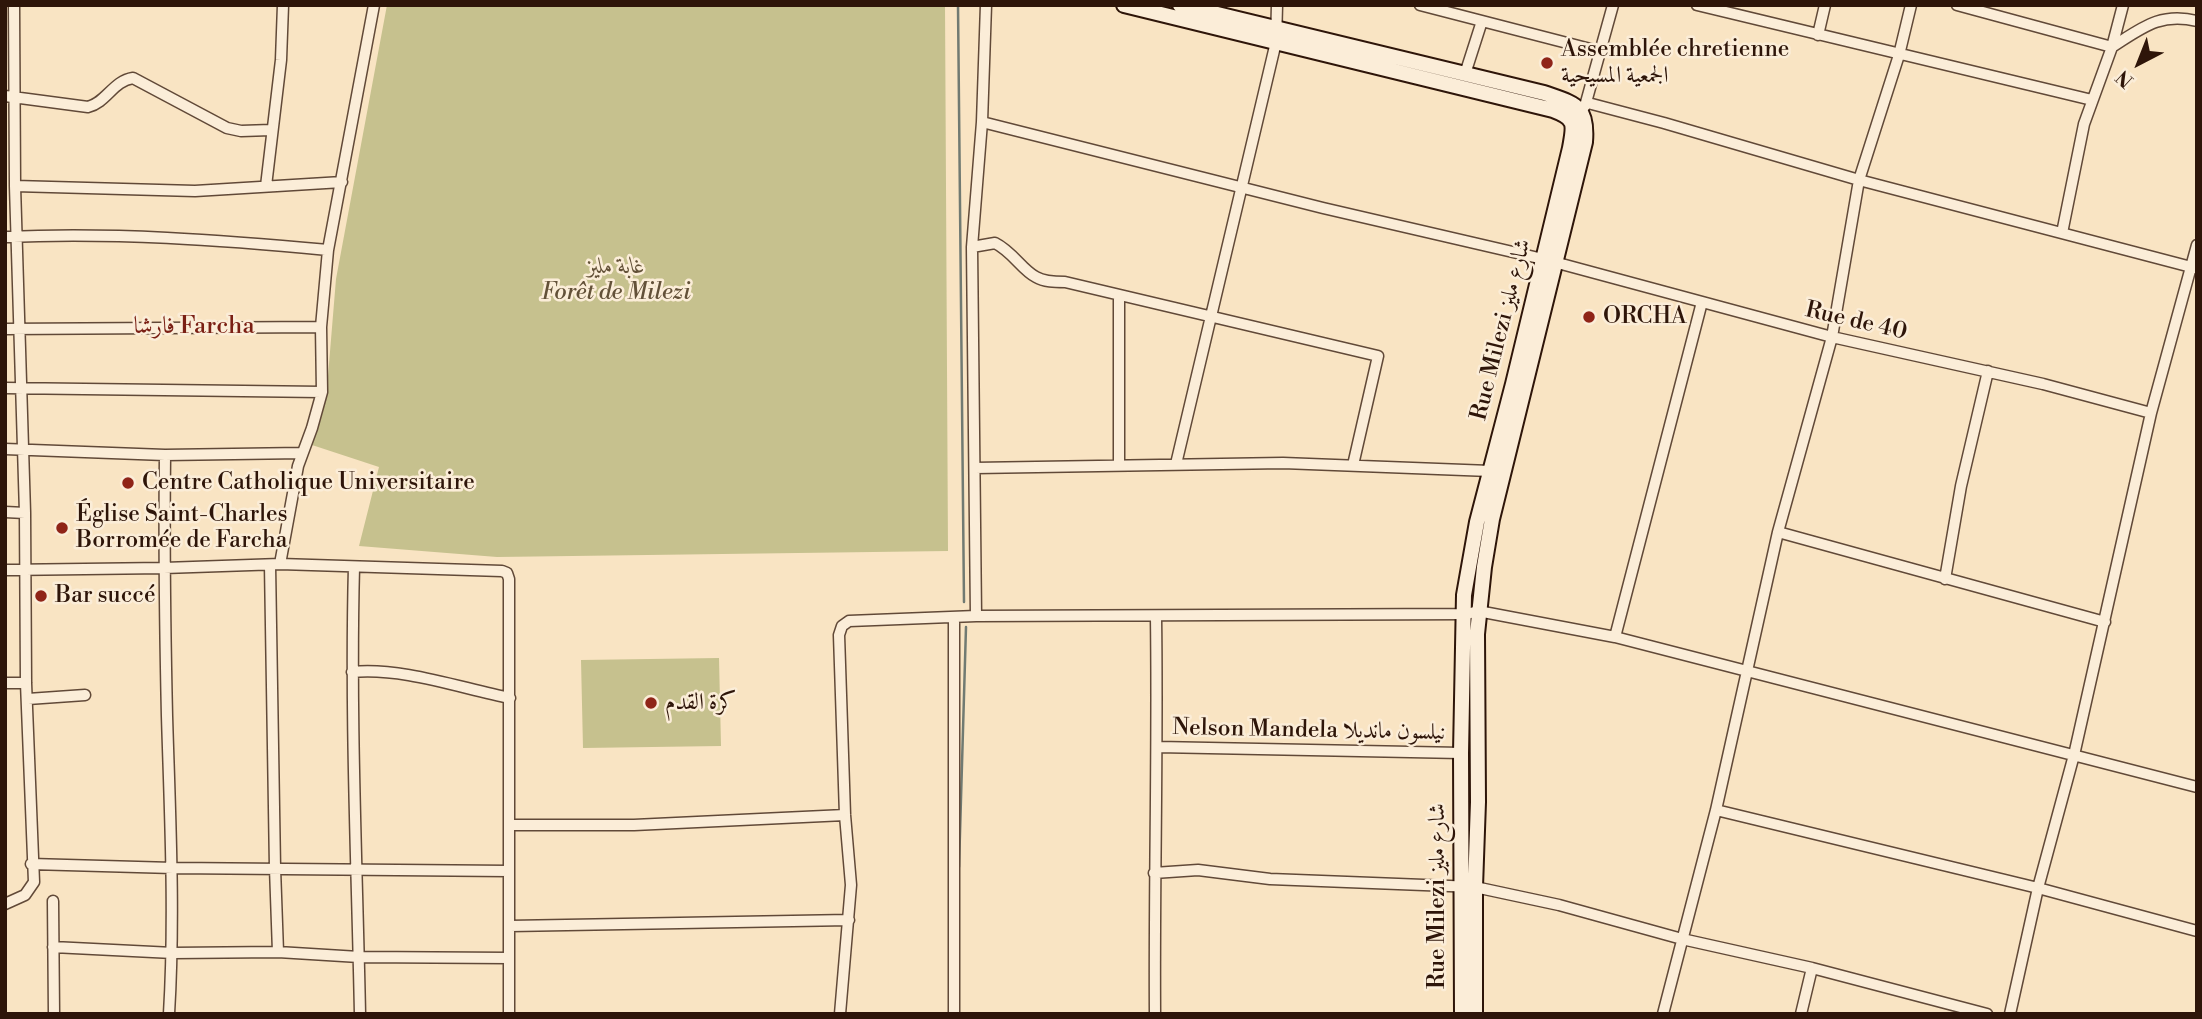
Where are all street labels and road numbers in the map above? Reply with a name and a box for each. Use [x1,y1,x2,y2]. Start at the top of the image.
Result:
street label: Rue Milezi شارع مليز [1466,237,1538,423]
street label: Rue de 40 [1802,297,1910,347]
street label: Nelson Mandela نيلسون مانديلا [1172,715,1446,747]
street label: Rue Milezi شارع مليز [1424,803,1452,989]

